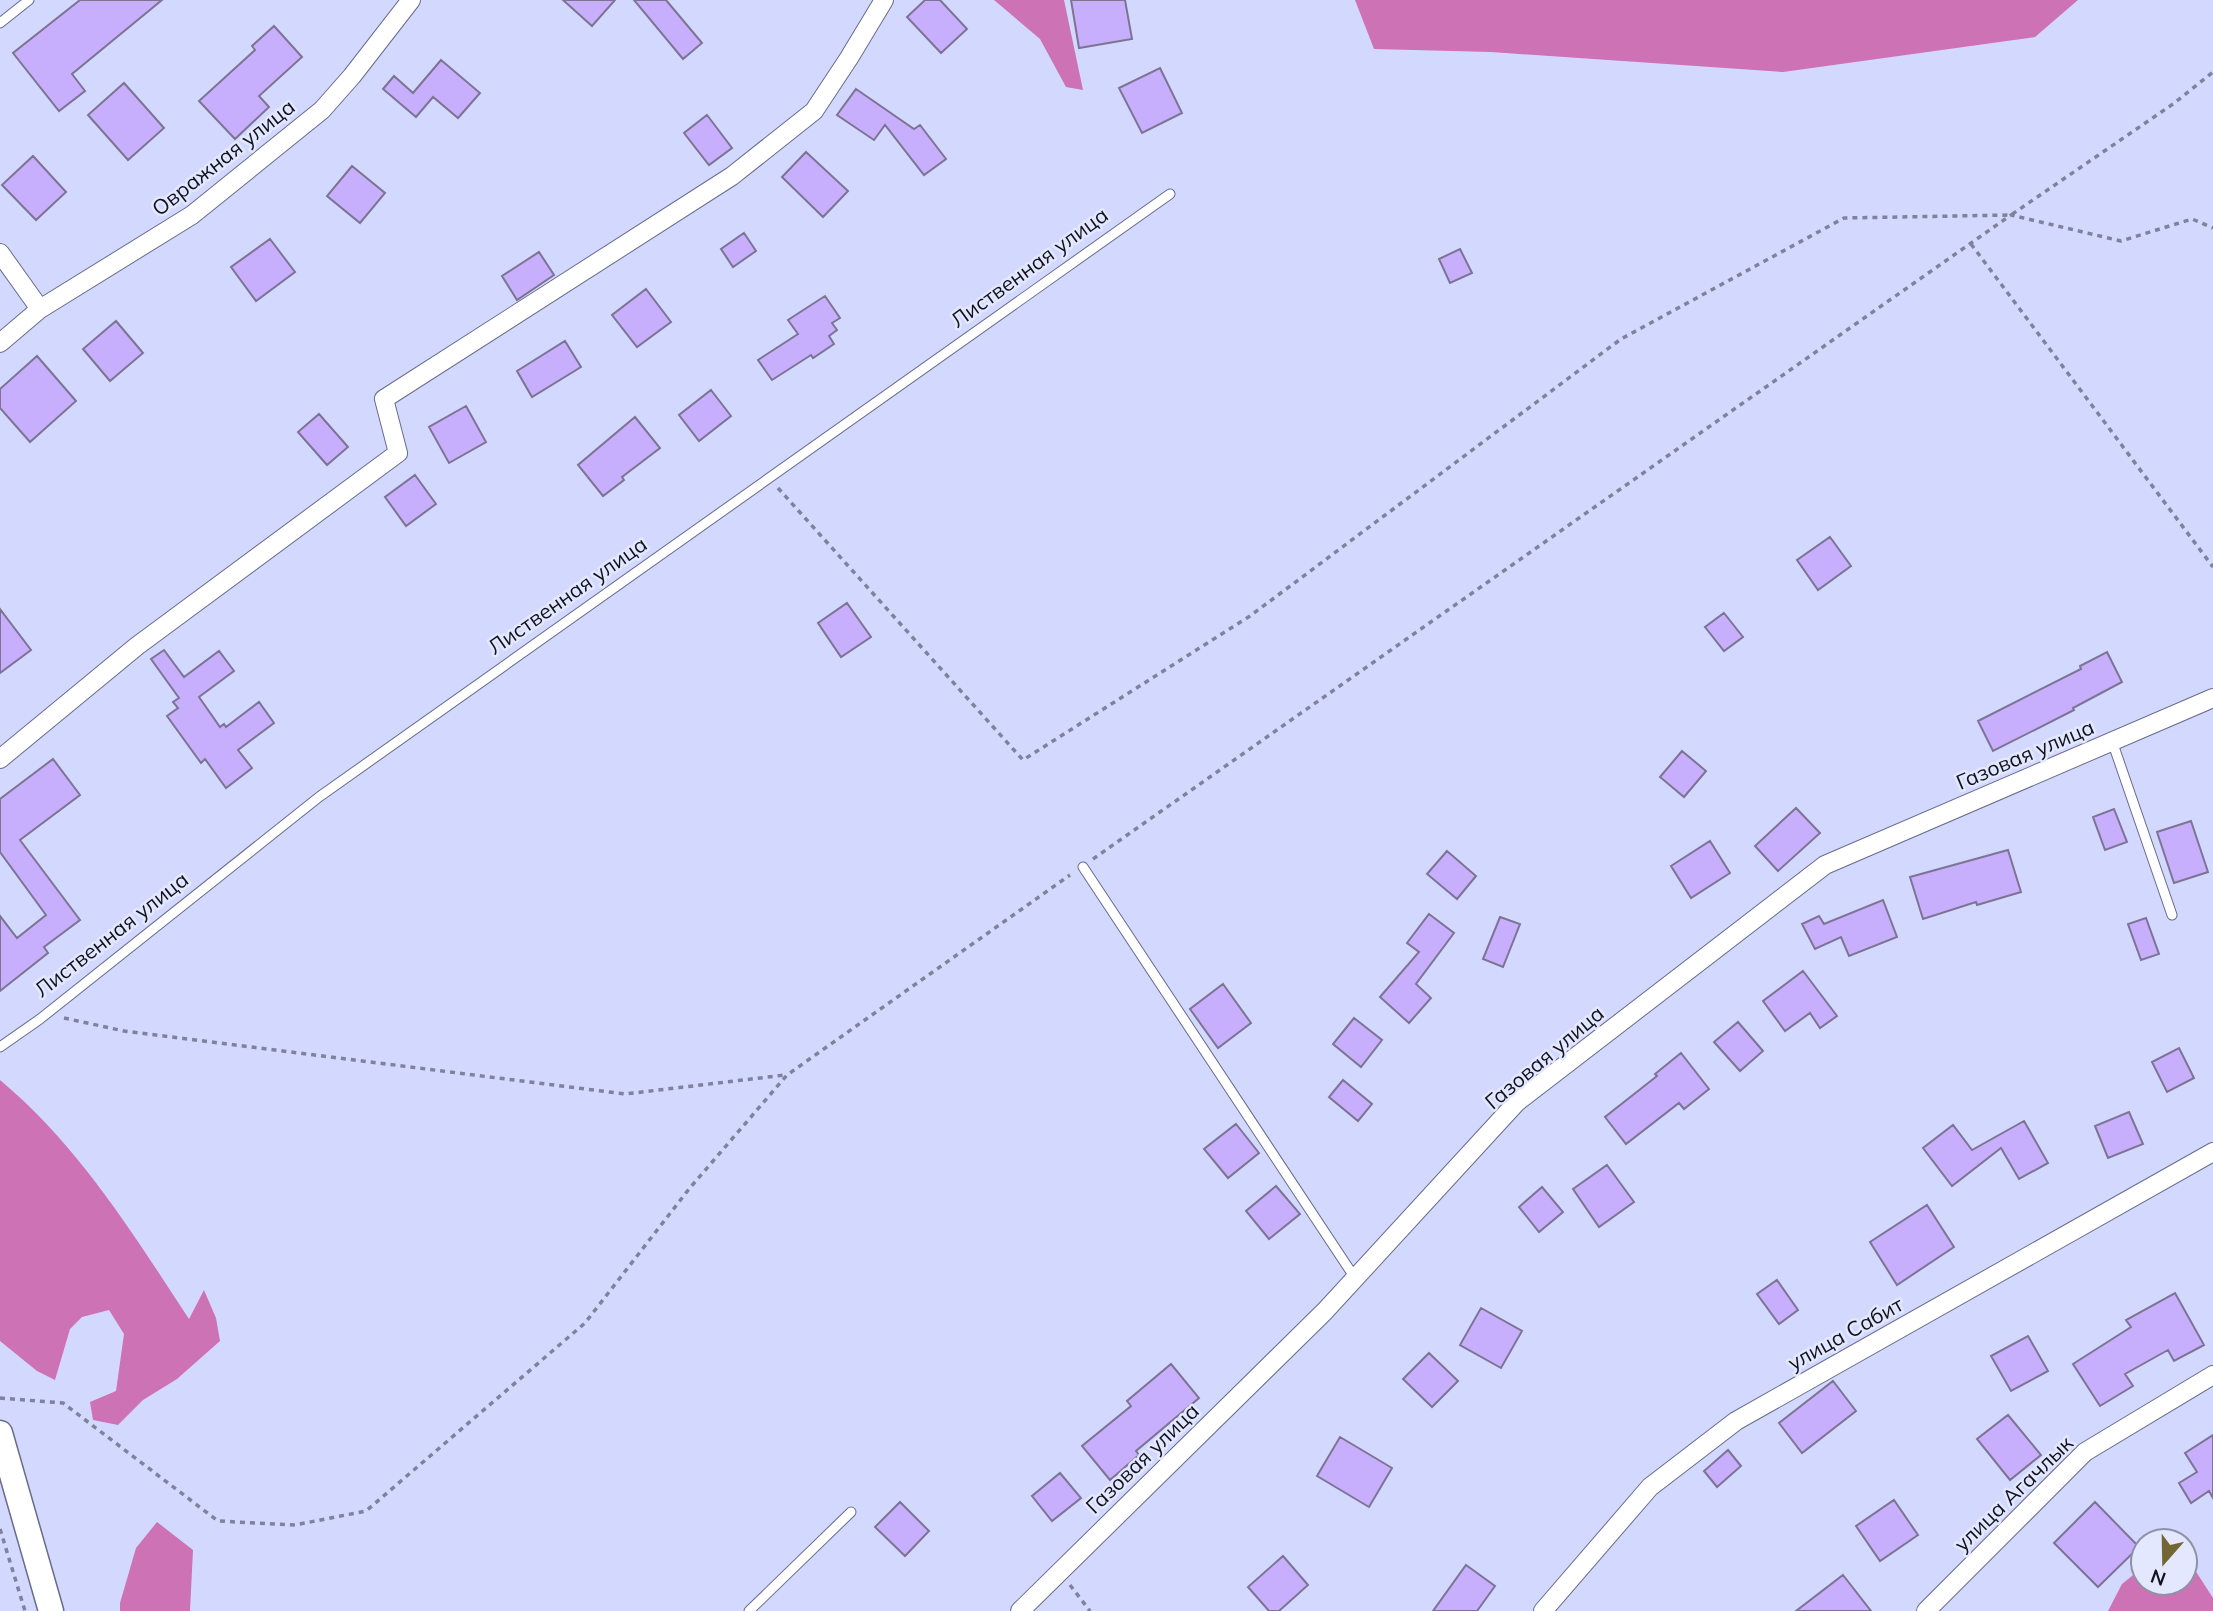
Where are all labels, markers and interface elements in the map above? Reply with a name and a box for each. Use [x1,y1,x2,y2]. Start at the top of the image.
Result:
street label: Овражная улица [146,93,300,221]
street label: Лиственная улица [945,201,1113,333]
street label: Лиственная улица [482,530,652,660]
street label: Газовая улица [1952,713,2098,795]
street label: Лиственная улица [29,866,193,1002]
street label: Газовая улица [1479,1000,1609,1114]
street label: улица Сабит [1783,1290,1908,1375]
street label: Газовая улица [1080,1398,1204,1518]
street label: улица Агачлык [1948,1429,2078,1556]
north arrow [2129,1527,2199,1597]
text: N [2147,1564,2169,1592]

